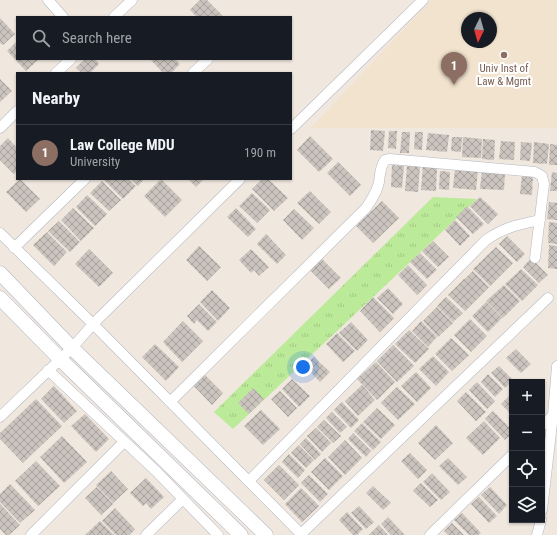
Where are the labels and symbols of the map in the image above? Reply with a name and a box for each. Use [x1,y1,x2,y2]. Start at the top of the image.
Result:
north arrow [461,12,497,48]
marker: Univ Inst of Law & Mgmt [499,50,509,60]
pin: 1 [441,52,467,85]
place label: Univ Inst of Law & Mgmt [477,62,531,88]
your location [293,357,313,377]

